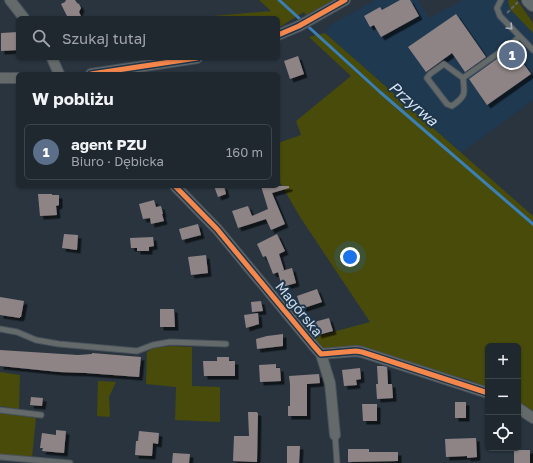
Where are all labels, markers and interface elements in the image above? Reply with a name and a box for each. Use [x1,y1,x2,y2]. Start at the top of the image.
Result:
search box [16,16,280,60]
one-way arrow [505,22,513,30]
icon: search [30,27,52,49]
text: Szukaj tutaj [62,29,146,47]
pin: 1 [499,40,525,70]
water label: Przyrwa [385,77,442,130]
text: W pobliżu [32,88,114,109]
text: agent PZU [71,135,147,153]
text: 1 [43,144,49,160]
text: 160 m [226,144,263,160]
text: Biuro · Dębicka [71,153,164,169]
your location [340,247,360,267]
street label: Magórska [272,278,327,339]
map controls [485,343,521,451]
button: + [485,343,521,379]
button: − [485,379,521,415]
button: locate [485,415,521,451]

